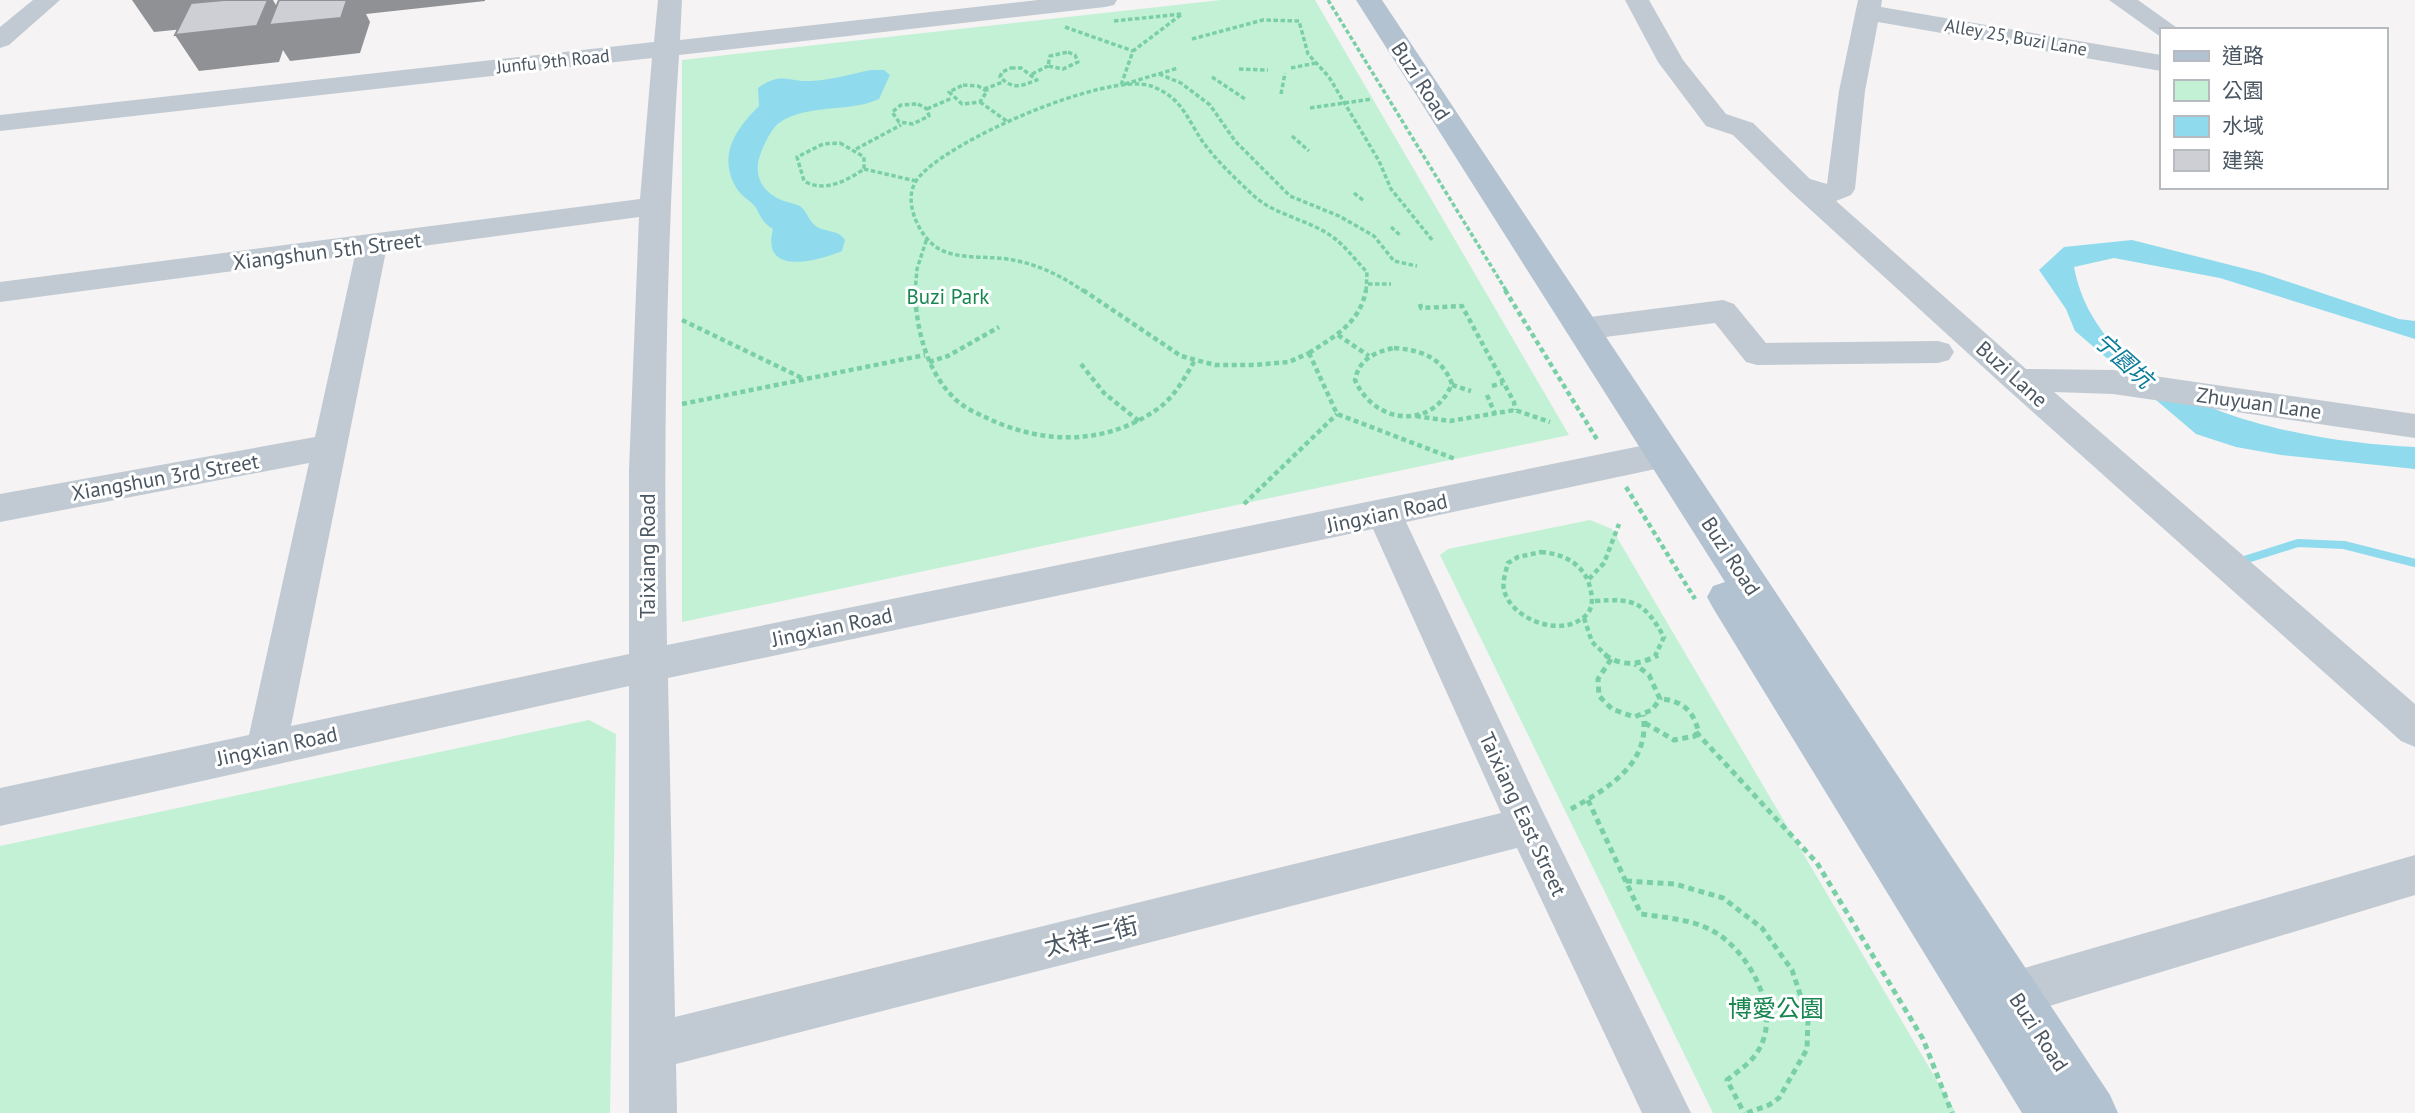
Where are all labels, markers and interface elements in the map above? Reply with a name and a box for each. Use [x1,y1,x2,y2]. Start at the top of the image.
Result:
street label: Alley 25, Buzi Lane [1943,13,2089,61]
legend [2160,28,2387,189]
street label: Buzi Road [1386,36,1456,126]
text: 道路 [2222,42,2264,69]
street label: Junfu 9th Road [494,44,611,78]
text: 公園 [2222,77,2264,104]
text: 水域 [2222,112,2264,139]
text: 建築 [2222,147,2264,174]
street label: Xiangshun 5th Street [231,226,423,276]
park label: Buzi Park [907,283,989,310]
water label: 宁園坑 [2089,326,2162,396]
street label: Buzi Lane [1971,335,2053,413]
street label: Zhuyuan Lane [2195,381,2323,425]
street label: Xiangshun 3rd Street [69,447,261,507]
street label: Jingxian Road [1323,487,1450,539]
street label: Taixiang Road [634,493,661,619]
street label: Buzi Road [1696,511,1766,601]
street label: Jingxian Road [768,601,895,653]
street label: Jingxian Road [213,720,340,772]
street label: Taixiang East Street [1473,728,1573,900]
street label: 太祥二街 [1041,909,1141,963]
street label: Buzi Road [2004,987,2074,1077]
park label: 博愛公園 [1728,993,1824,1024]

